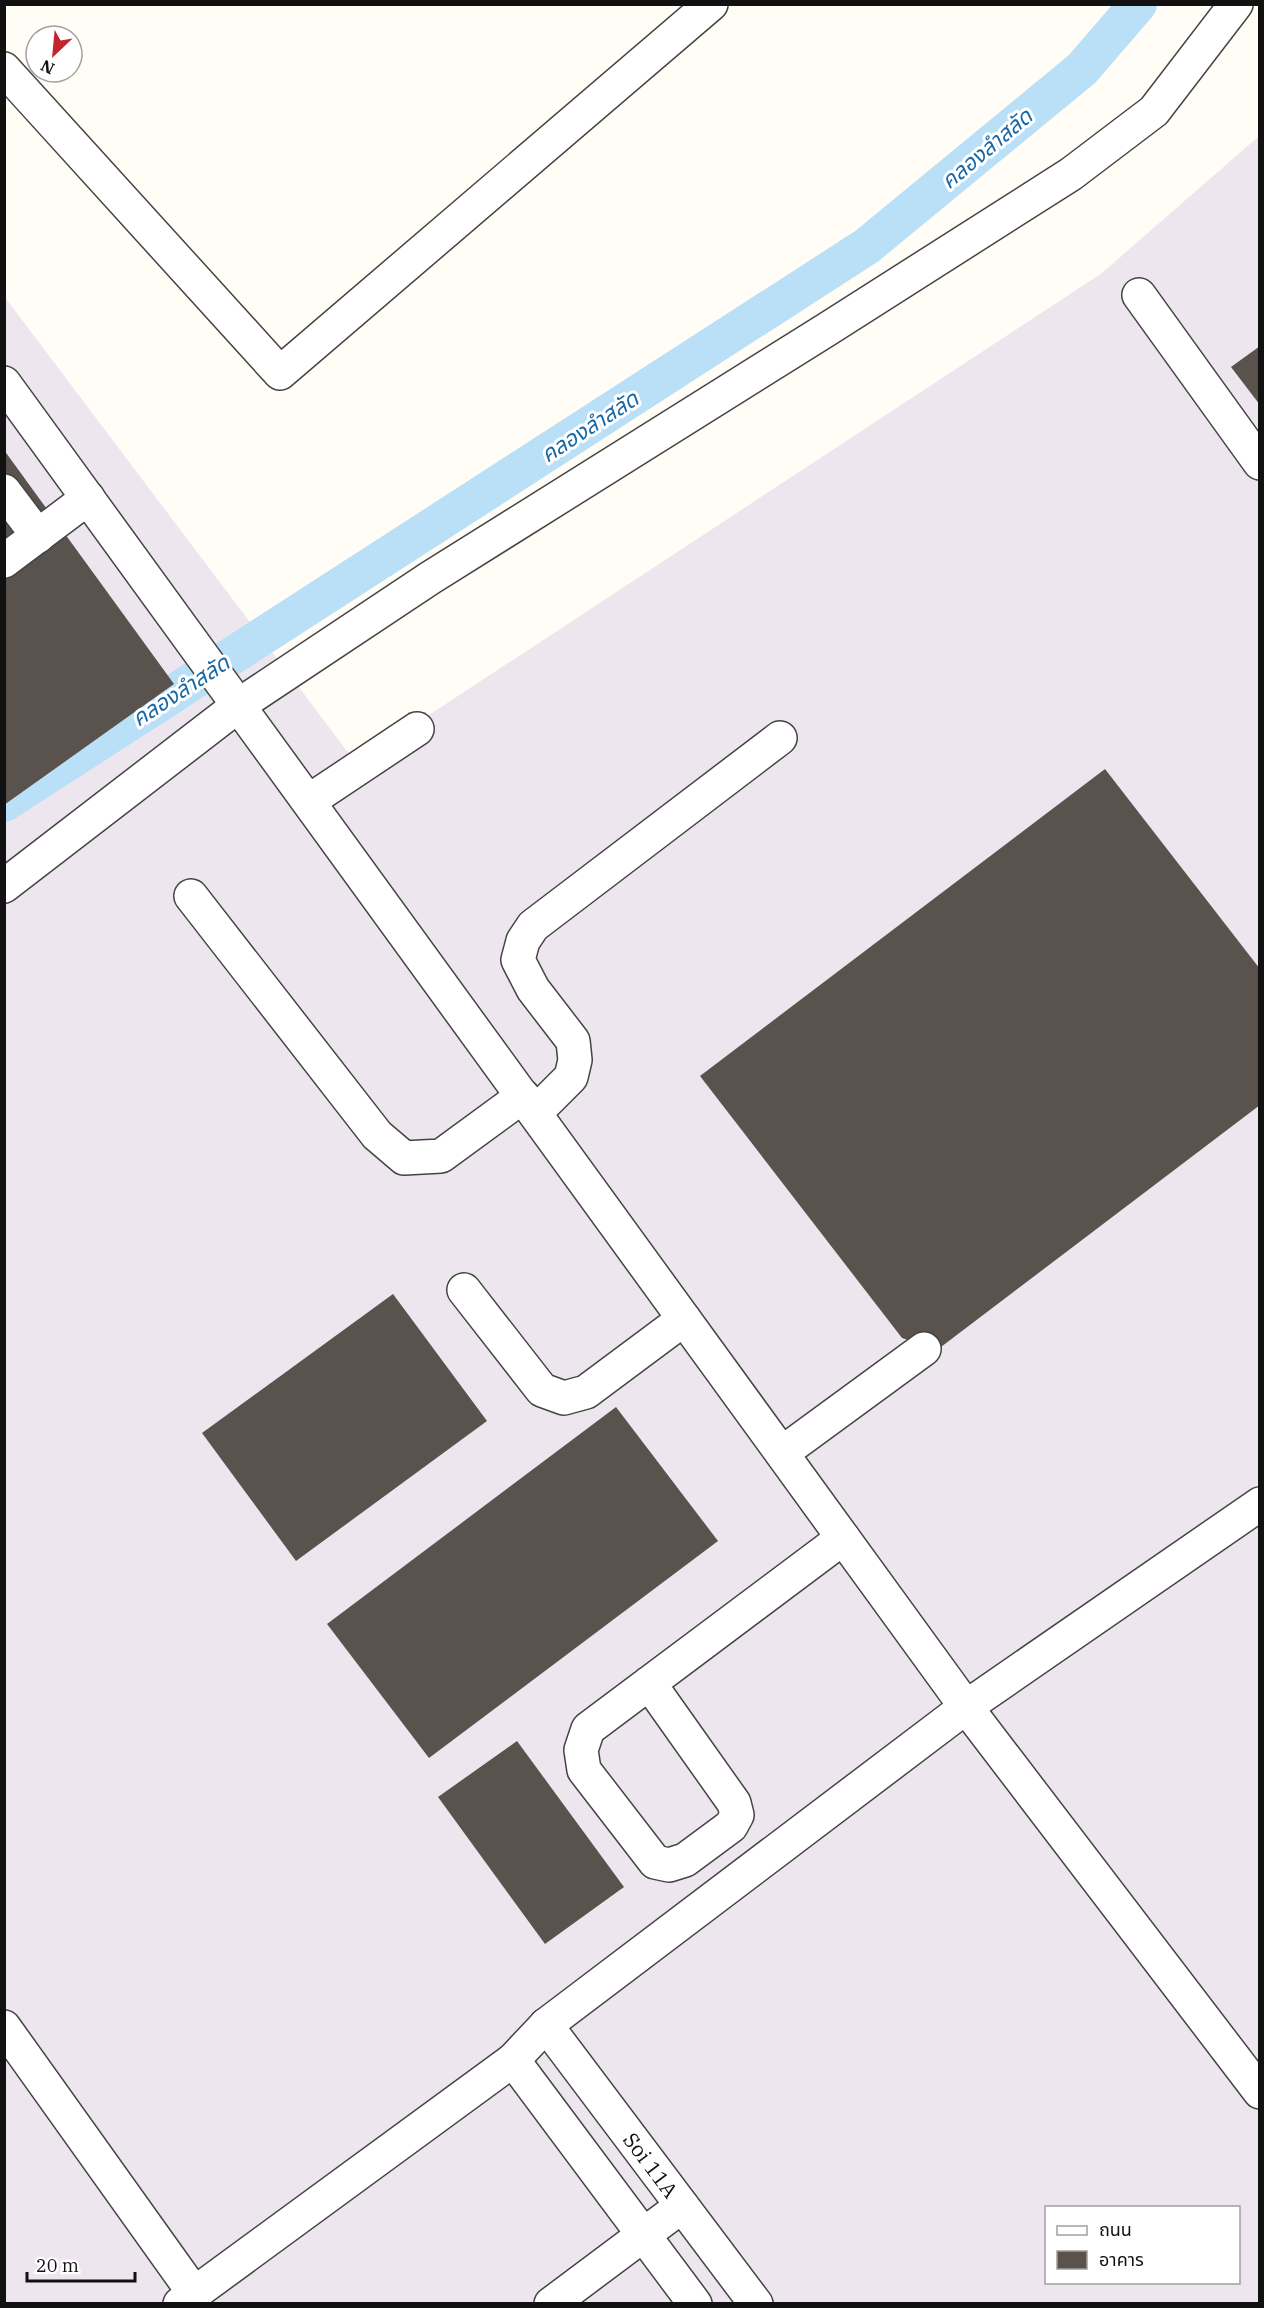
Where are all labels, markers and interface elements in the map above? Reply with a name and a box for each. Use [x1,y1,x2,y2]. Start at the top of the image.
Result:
north arrow [24,24,84,84]
text: N [37,56,57,79]
water label: คลองลำสลัด [934,100,1039,195]
water label: คลองลำสลัด [535,383,645,468]
water label: คลองลำสลัด [126,647,236,732]
street label: Soi 11A [617,2127,685,2204]
legend [1045,2206,1240,2284]
text: ถนน [1099,2218,1132,2241]
scale bar [27,2245,135,2283]
text: อาคาร [1099,2248,1144,2271]
text: 20 m [36,2254,79,2277]

